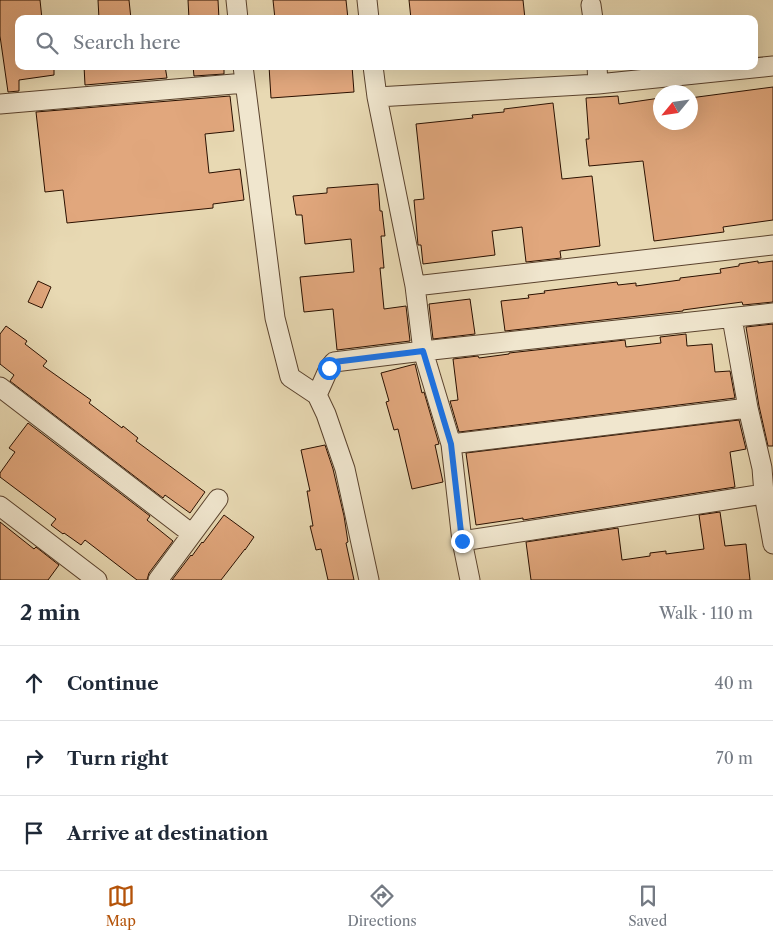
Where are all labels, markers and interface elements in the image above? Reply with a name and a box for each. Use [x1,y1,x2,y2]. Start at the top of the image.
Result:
search box [15,15,758,70]
icon: search [33,29,61,57]
text: Search here [73,31,181,54]
north arrow [653,85,698,130]
route start [318,357,341,380]
route end [451,530,474,553]
text: 2 min [20,600,80,625]
text: Walk · 110 m [659,603,753,623]
icon: ahead [20,669,48,697]
text: Continue [67,672,159,695]
text: 40 m [714,673,753,693]
icon: right [20,744,48,772]
text: Turn right [67,747,168,770]
text: 70 m [716,748,753,768]
icon: arrive [20,819,48,847]
text: Arrive at destination [67,822,268,845]
tab: Map [106,882,136,930]
tab: Directions [347,882,417,930]
tab: Saved [628,882,667,930]

